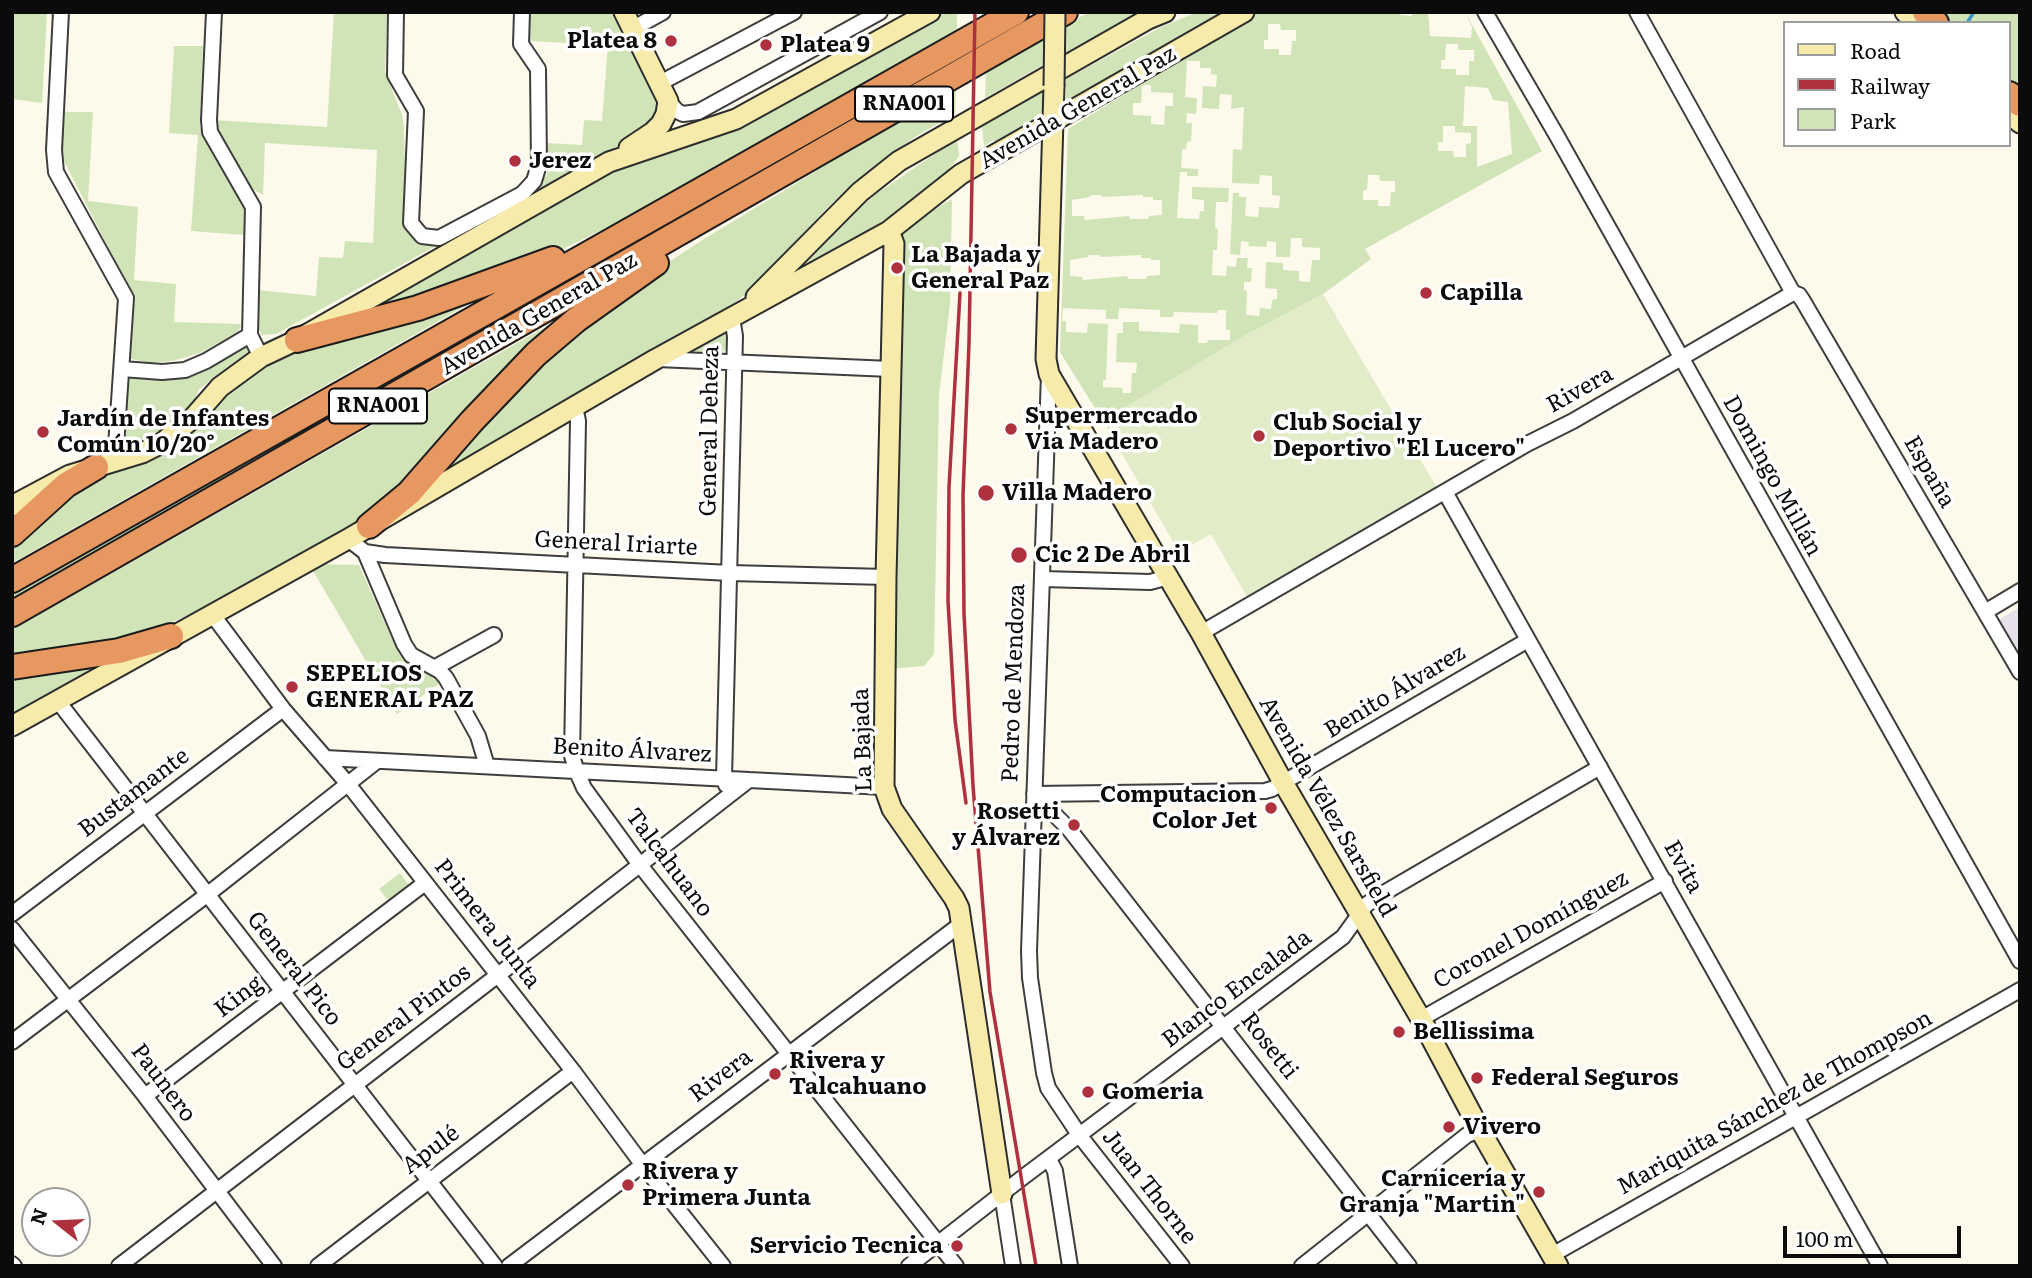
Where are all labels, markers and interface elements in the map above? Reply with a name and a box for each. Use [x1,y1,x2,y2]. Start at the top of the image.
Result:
legend [1784,21,2011,147]
place label: Platea 8 [567,27,657,55]
place label: Platea 9 [780,31,870,59]
marker: Platea 8 [663,33,679,49]
text: Road [1850,34,1901,65]
marker: Platea 9 [758,37,774,53]
street label: Avenida General Paz [975,40,1181,176]
text: Railway [1850,69,1930,100]
road number: RNA001 [855,86,953,122]
text: Park [1850,104,1896,135]
place label: Jerez [529,147,592,175]
marker: Jerez [507,153,523,169]
place label: La Bajada y General Paz [911,241,1049,295]
street label: Avenida General Paz [436,246,642,382]
marker: La Bajada y General Paz [889,260,905,276]
place label: Capilla [1440,279,1523,307]
marker: Capilla [1418,285,1434,301]
street label: General Deheza [695,345,725,517]
street label: Rivera [1542,361,1618,419]
road number: RNA001 [329,388,427,424]
street label: Domingo Millán [1716,391,1828,561]
place label: Supermercado Via Madero [1025,402,1198,456]
place label: Jardín de Infantes Común 10/20° [57,405,269,459]
place label: Club Social y Deportivo "El Lucero" [1273,409,1525,463]
marker: Supermercado Via Madero [1003,421,1019,437]
marker: Jardín de Infantes Común 10/20° [35,424,51,440]
marker: Club Social y Deportivo "El Lucero" [1251,428,1267,444]
street label: España [1897,431,1961,513]
place label: Villa Madero [1002,479,1152,507]
marker: Villa Madero [976,483,996,503]
street label: General Iriarte [534,526,698,562]
place label: Cic 2 De Abril [1035,541,1190,569]
marker: Cic 2 De Abril [1009,545,1029,565]
street label: Pedro de Mendoza [997,583,1031,783]
street label: Benito Álvarez [1320,639,1470,745]
place label: SEPELIOS GENERAL PAZ [306,660,474,714]
marker: SEPELIOS GENERAL PAZ [284,679,300,695]
street label: La Bajada [847,687,879,793]
street label: Avenida Vélez Sarsfield [1253,692,1401,922]
street label: Benito Álvarez [552,733,712,769]
street label: Bustamante [73,742,195,844]
place label: Computacion Color Jet [1100,781,1257,835]
place label: Rosetti y Álvarez [952,798,1060,852]
marker: Computacion Color Jet [1263,800,1279,816]
street label: Talcahuano [619,803,719,923]
marker: Rosetti y Álvarez [1066,817,1082,833]
street label: Evita [1657,836,1709,898]
street label: Primera Junta [428,854,546,994]
street label: Coronel Domínguez [1429,865,1633,995]
street label: General Pico [241,906,347,1032]
street label: Blanco Encalada [1157,924,1317,1054]
street label: General Pintos [332,959,476,1077]
street label: King [210,970,268,1024]
street label: Mariquita Sánchez de Thompson [1613,1005,1937,1201]
street label: Rosetti [1234,1007,1304,1085]
place label: Bellissima [1413,1018,1534,1046]
marker: Bellissima [1391,1024,1407,1040]
street label: Paunero [125,1038,201,1128]
street label: Rivera [684,1043,758,1109]
place label: Rivera y Talcahuano [789,1047,926,1101]
place label: Federal Seguros [1491,1064,1678,1092]
marker: Rivera y Talcahuano [767,1066,783,1082]
marker: Federal Seguros [1469,1070,1485,1086]
place label: Gomeria [1102,1078,1204,1106]
marker: Gomeria [1080,1084,1096,1100]
place label: Vivero [1463,1113,1541,1141]
marker: Vivero [1441,1119,1457,1135]
street label: Apulé [397,1120,465,1180]
street label: Juan Thorne [1096,1124,1202,1250]
place label: Rivera y Primera Junta [642,1158,811,1212]
place label: Carnicería y Granja "Martin" [1339,1165,1525,1219]
marker: Rivera y Primera Junta [620,1177,636,1193]
marker: Carnicería y Granja "Martin" [1531,1184,1547,1200]
north arrow [21,1187,91,1257]
text: N [22,1204,54,1228]
scale bar [1787,1212,1966,1256]
text: 100 m [1796,1222,1853,1253]
place label: Servicio Tecnica [750,1232,943,1260]
marker: Servicio Tecnica [949,1238,965,1254]

